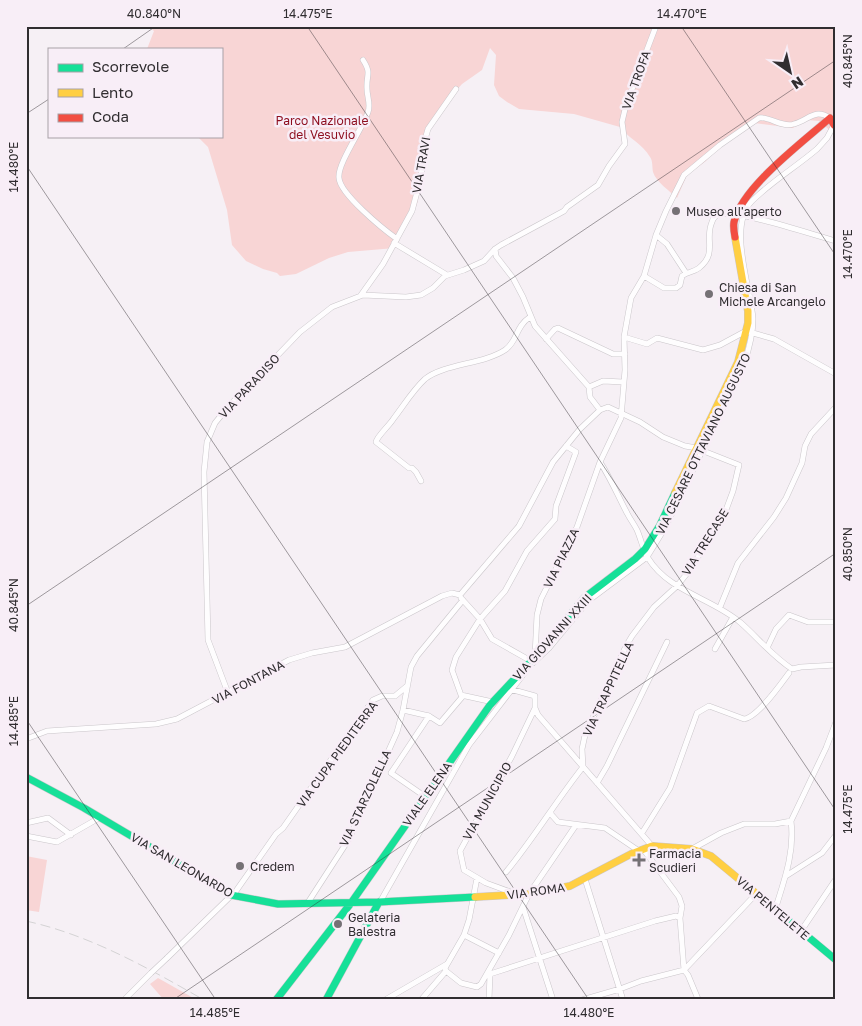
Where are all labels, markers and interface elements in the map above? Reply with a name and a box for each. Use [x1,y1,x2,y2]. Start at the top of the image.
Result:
text: 40.840°N [127,6,181,21]
text: 14.475°E [283,6,333,21]
text: 14.470°E [657,6,707,21]
text: 40.845°N [840,34,855,88]
legend [48,48,222,138]
street label: VIA TROFA [618,48,654,112]
north arrow [764,48,814,98]
text: Scorrevole [92,57,169,75]
text: N [788,73,807,93]
text: Lento [92,83,133,101]
text: Coda [92,107,129,125]
park label: Parco Nazionale del Vesuvio [275,113,369,142]
street label: VIA TRAVI [409,136,433,194]
text: 14.480°E [6,142,21,192]
place label: Museo all'aperto [686,204,782,219]
marker: Museo all'aperto [670,205,682,217]
text: 14.470°E [840,229,855,279]
place label: Chiesa di San Michele Arcangelo [719,280,826,309]
marker: Chiesa di San Michele Arcangelo [703,288,715,300]
street label: VIA CESARE OTTAVIANO AUGUSTO [652,350,754,537]
street label: VIA PARADISO [215,351,283,421]
street label: VIA TRECASE [678,506,732,578]
street label: VIA PIAZZA [540,525,582,591]
text: 40.850°N [840,527,855,581]
text: 40.845°N [6,578,21,632]
street label: VIA GIOVANNI XXIII [509,591,595,683]
street label: VIA TRAPPITELLA [579,639,637,739]
street label: VIA FONTANA [209,657,287,707]
text: 14.485°E [6,696,21,746]
street label: VIA CUPA PIEDITERRA [293,698,381,810]
street label: VIA STARZOLELLA [336,747,394,849]
street label: VIALE ELENA [399,759,455,829]
street label: VIA MUNICIPIO [459,759,515,843]
text: 14.475°E [840,784,855,834]
street label: VIA SAN LEONARDO [128,829,236,901]
place label: Farmacia Scudieri [649,846,701,875]
marker: Farmacia Scudieri [633,854,645,866]
place label: Credem [250,859,295,874]
marker: Credem [234,860,246,872]
street label: VIA PENTELETE [733,873,813,943]
street label: VIA ROMA [506,880,566,902]
place label: Gelateria Balestra [348,910,400,939]
marker: Gelateria Balestra [332,918,344,930]
text: 14.485°E [190,1005,240,1020]
text: 14.480°E [564,1005,614,1020]

